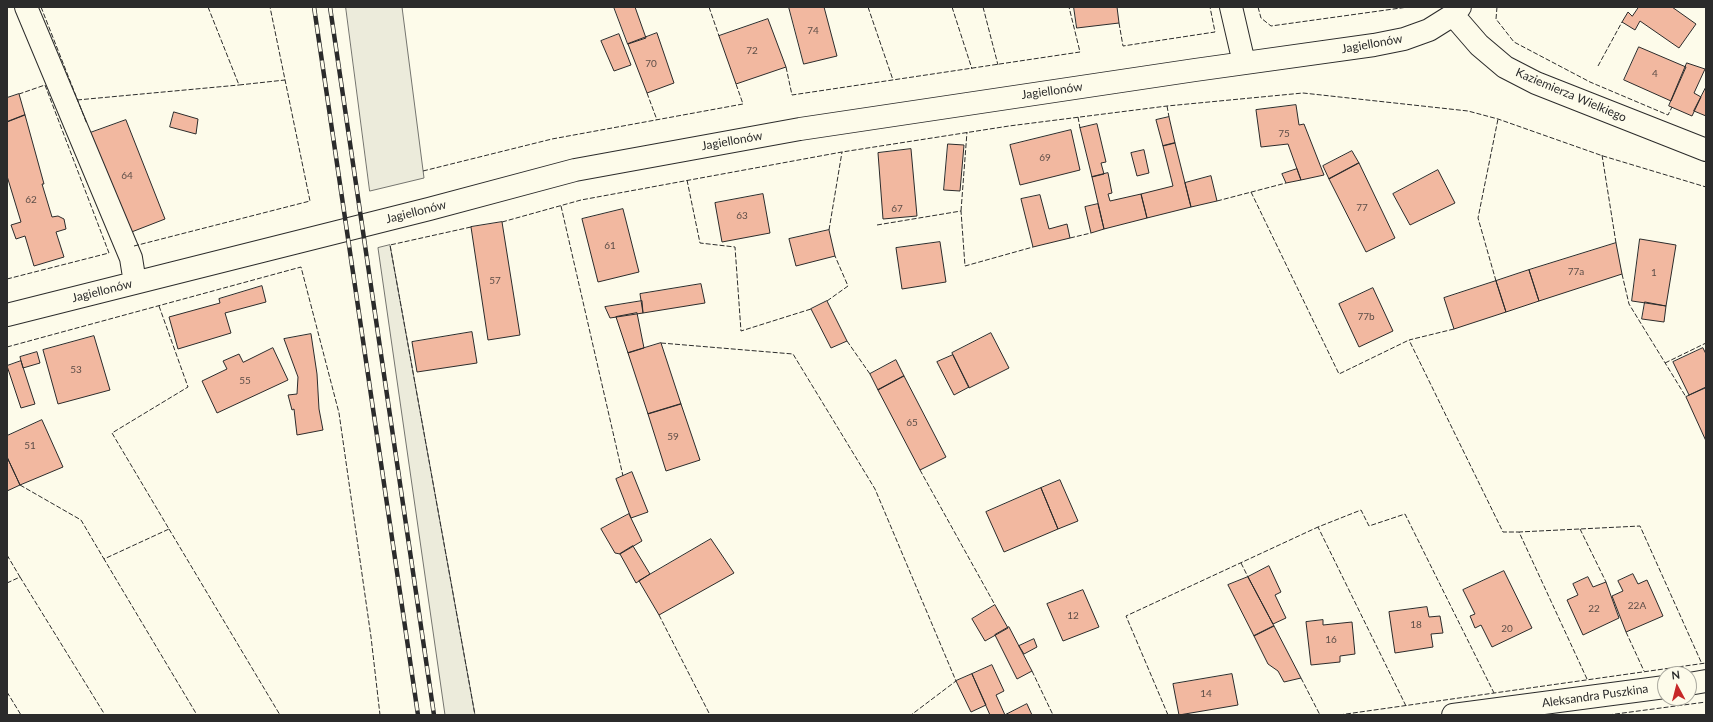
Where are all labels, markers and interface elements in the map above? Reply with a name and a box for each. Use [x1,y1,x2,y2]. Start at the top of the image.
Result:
house number: 74 [807,25,819,37]
street label: Jagiellonów [1340,32,1404,56]
house number: 72 [746,45,758,57]
house number: 70 [645,58,657,70]
street label: Kaziemierza Wielkiego [1513,65,1629,125]
house number: 4 [1652,68,1658,80]
street label: Jagiellonów [1021,80,1083,102]
house number: 75 [1278,128,1290,140]
street label: Jagiellonów [700,129,764,153]
house number: 69 [1039,152,1051,164]
house number: 64 [121,170,133,182]
house number: 62 [25,194,37,206]
street label: Jagiellonów [384,198,448,226]
house number: 77 [1356,202,1368,214]
house number: 67 [891,203,903,215]
house number: 63 [736,210,748,222]
house number: 61 [604,240,616,252]
house number: 77a [1568,266,1584,278]
house number: 1 [1651,267,1657,279]
house number: 57 [489,275,501,287]
street label: Jagiellonów [70,277,134,305]
house number: 77b [1357,311,1375,323]
house number: 53 [70,364,82,376]
house number: 55 [239,375,251,387]
house number: 65 [906,417,918,429]
house number: 59 [667,431,679,443]
house number: 51 [24,440,36,452]
house number: 22A [1628,600,1646,612]
house number: 22 [1588,603,1600,615]
house number: 12 [1067,610,1079,622]
house number: 18 [1410,619,1422,631]
house number: 20 [1501,623,1513,635]
house number: 16 [1325,634,1337,646]
north arrow [1657,666,1697,706]
text: N [1671,668,1681,682]
street label: Aleksandra Puszkina [1541,681,1649,711]
house number: 14 [1200,688,1212,700]

